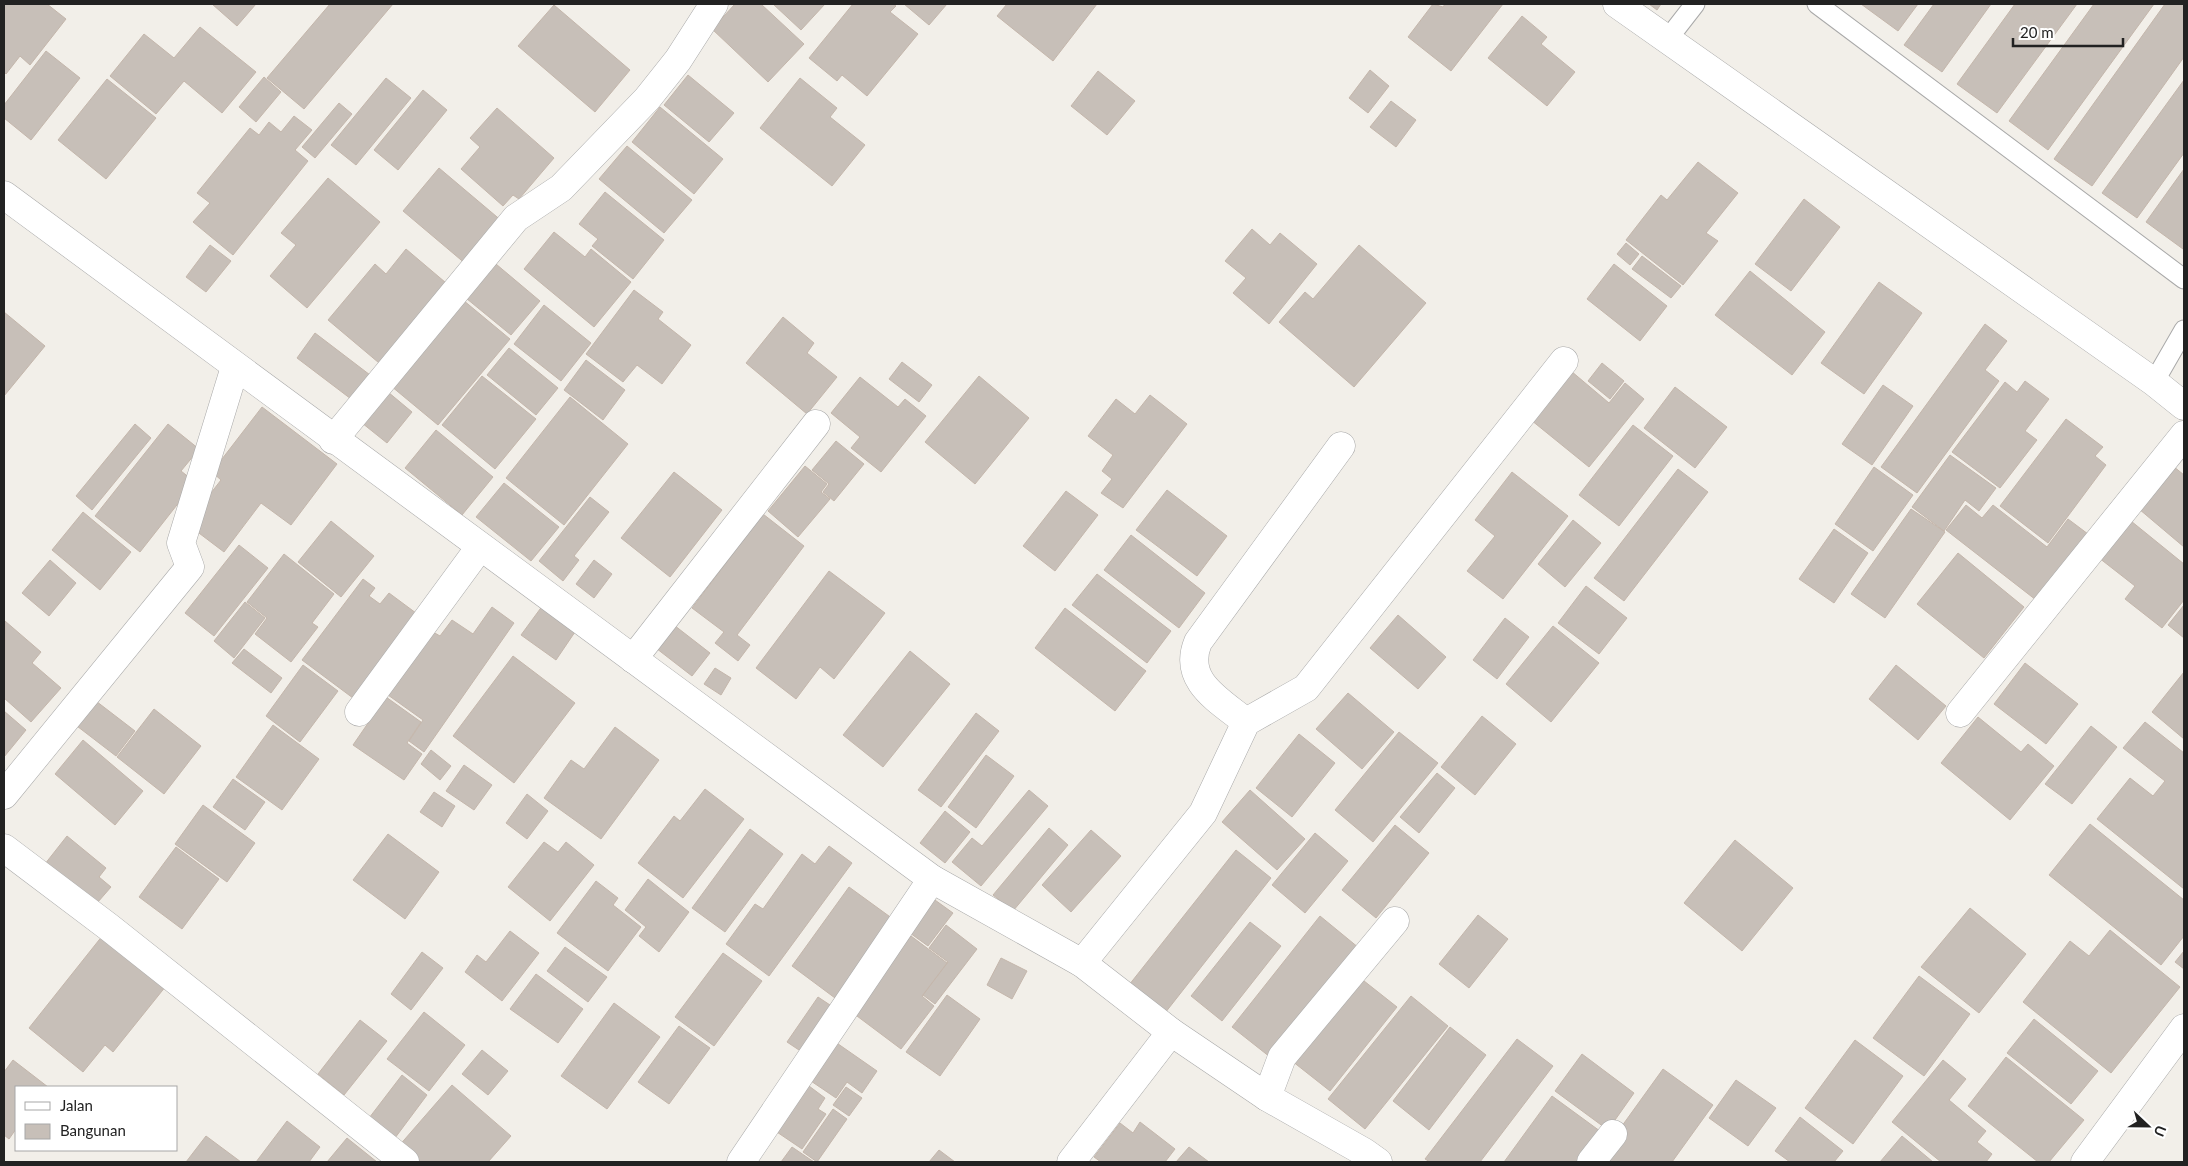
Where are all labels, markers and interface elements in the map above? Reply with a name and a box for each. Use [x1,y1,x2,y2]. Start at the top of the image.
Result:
scale bar [2013,15,2123,47]
text: 20 m [2020,23,2054,41]
legend [15,1086,178,1151]
text: Jalan [60,1096,93,1114]
north arrow [2123,1101,2173,1151]
text: Bangunan [60,1121,126,1139]
text: U [2151,1123,2170,1139]

